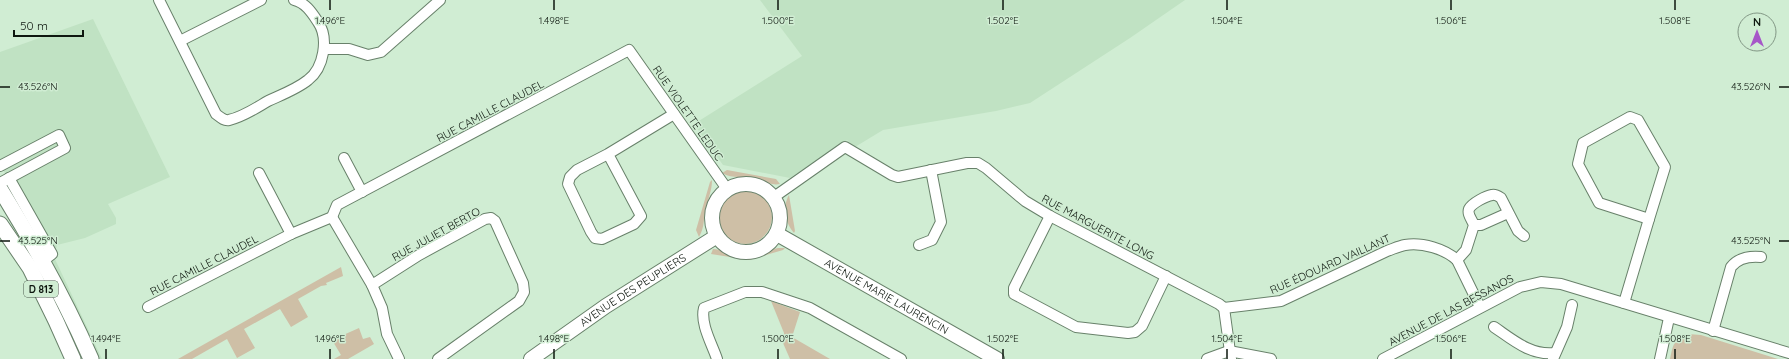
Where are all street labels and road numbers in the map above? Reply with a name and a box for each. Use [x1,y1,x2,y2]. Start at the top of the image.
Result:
street label: RUE VIOLETTE LEDUC [650,63,726,163]
street label: RUE CAMILLE CLAUDEL [434,77,546,145]
street label: RUE MARGUERITE LONG [1039,191,1157,263]
street label: RUE JULIET BERTO [390,204,482,264]
street label: RUE ÉDOUARD VAILLANT [1268,231,1393,297]
street label: RUE CAMILLE CLAUDEL [148,232,261,298]
street label: AVENUE DES PEUPLIERS [577,250,688,329]
street label: AVENUE MARIE LAURENCIN [822,255,951,337]
street label: AVENUE DE LAS BESSANOS [1386,271,1516,349]
road number: D 813 [24,281,58,297]

